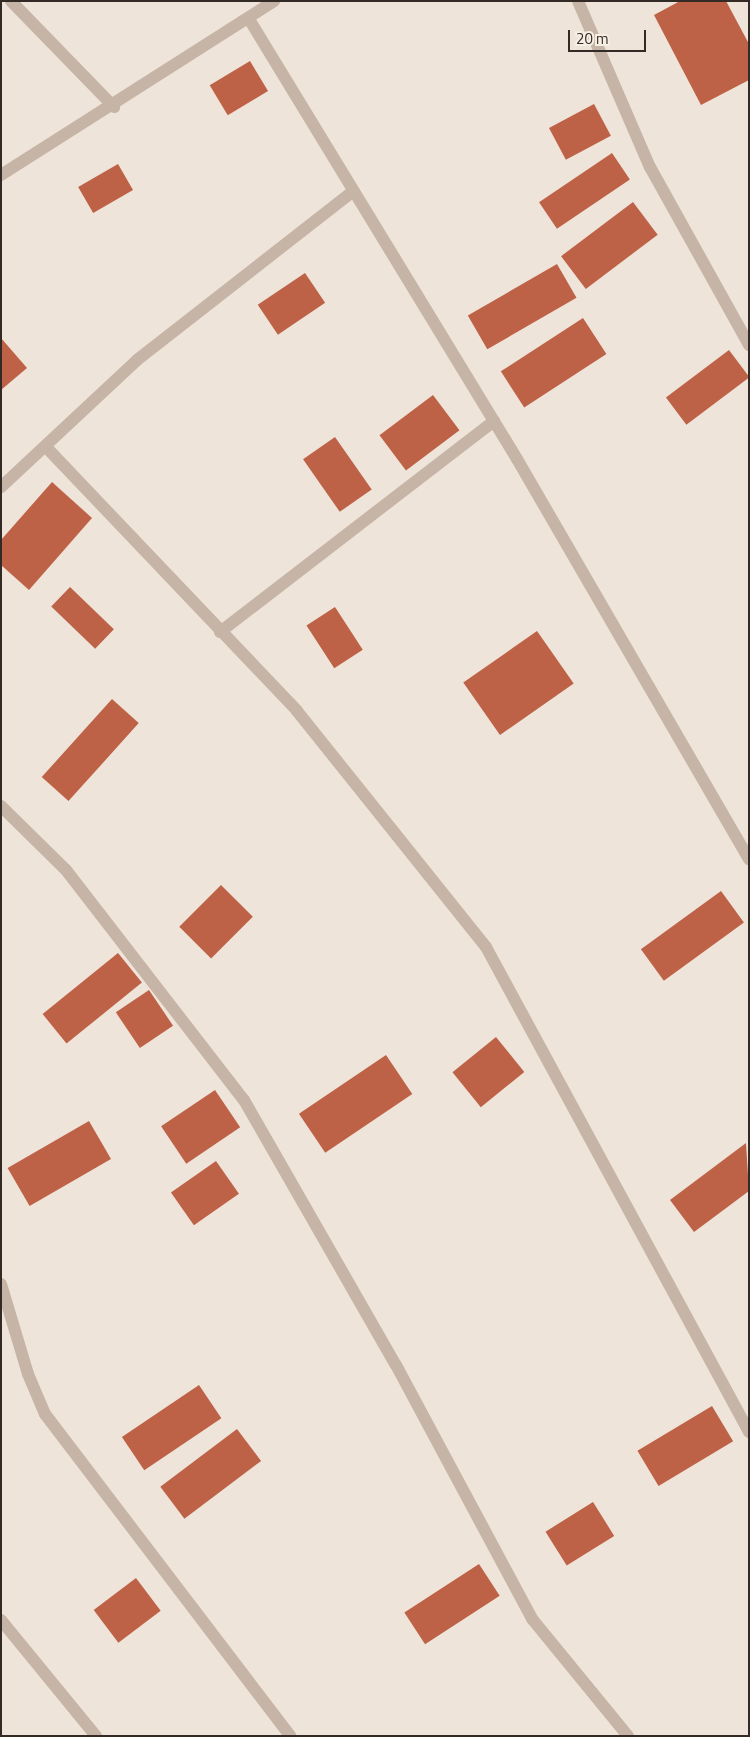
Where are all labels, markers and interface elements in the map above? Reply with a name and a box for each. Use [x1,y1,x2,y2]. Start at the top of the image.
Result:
scale bar [570,20,648,52]
text: 20 m [576,27,609,50]

